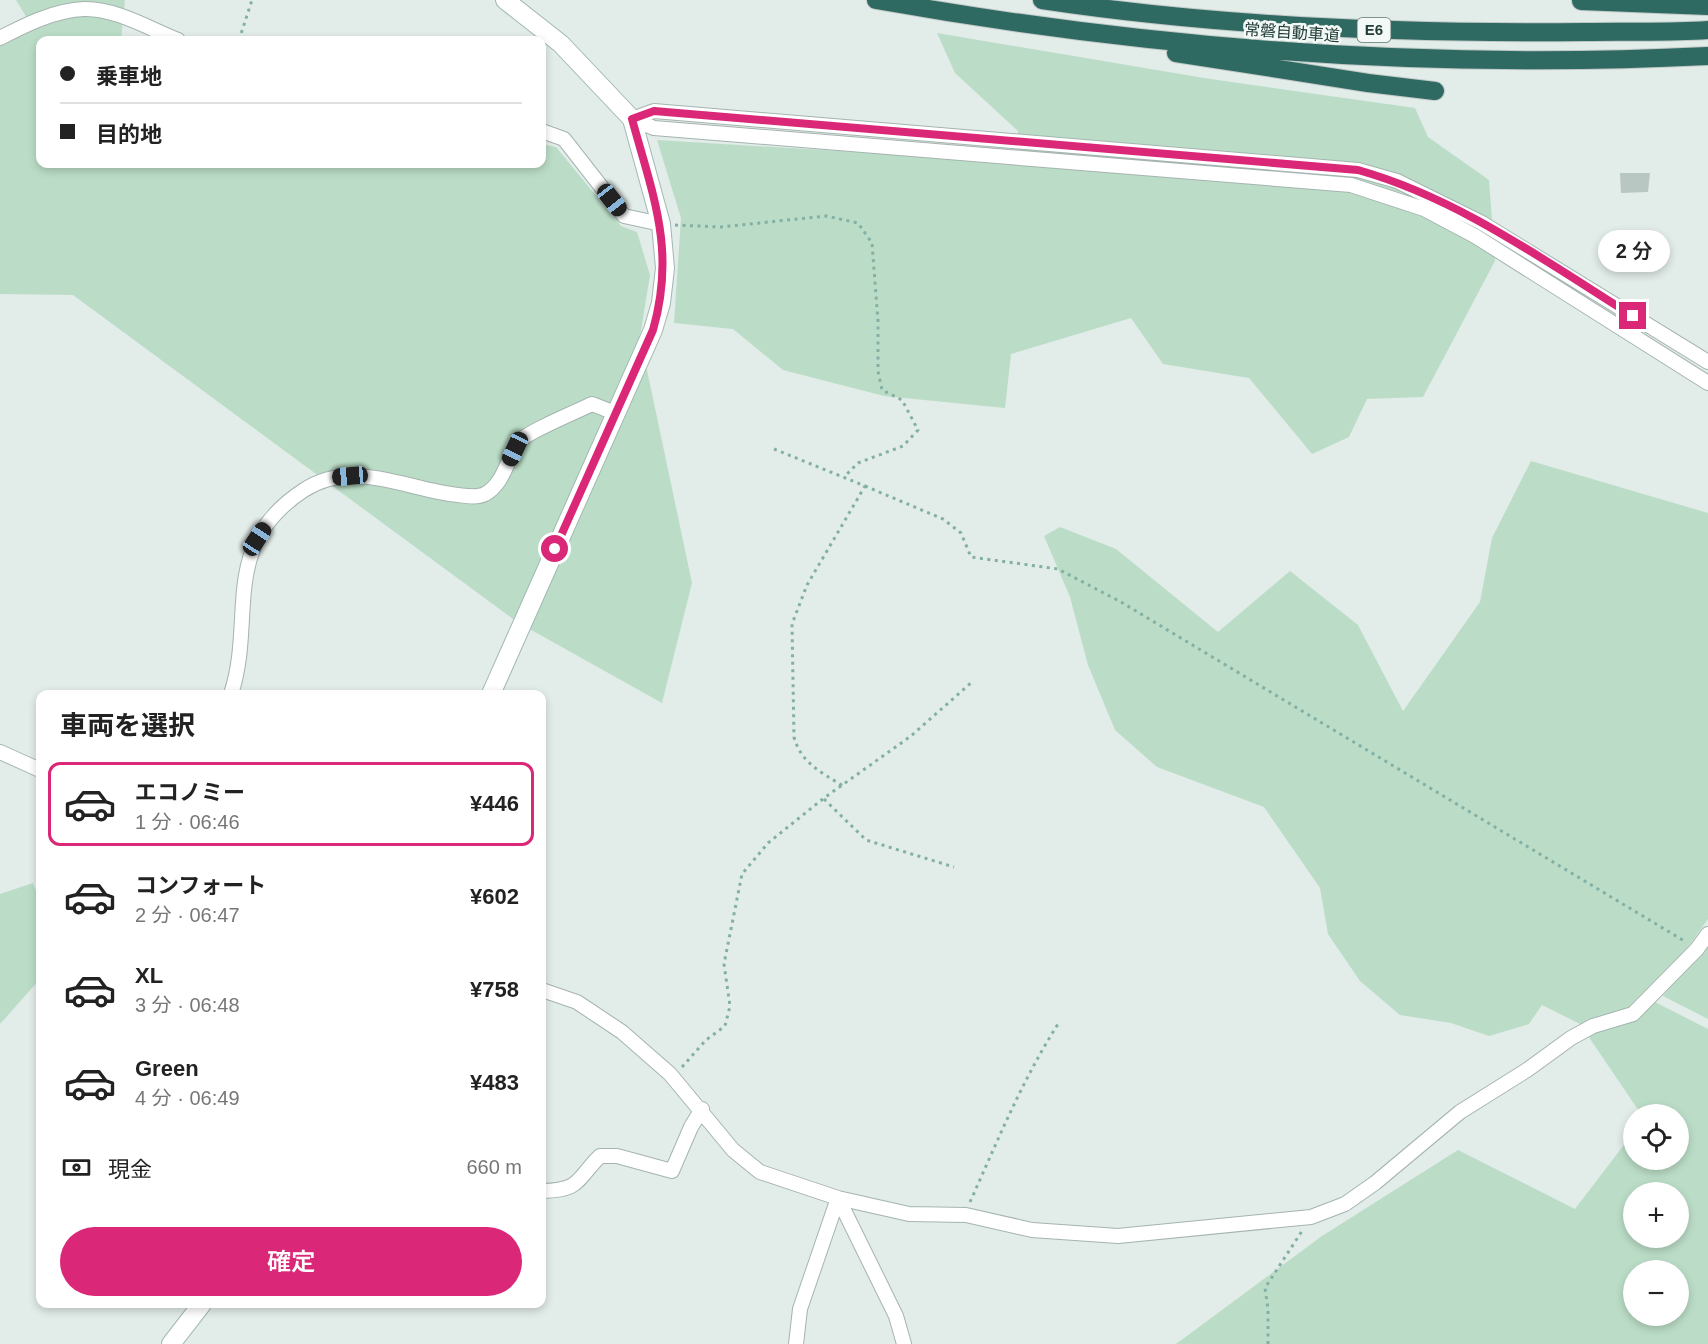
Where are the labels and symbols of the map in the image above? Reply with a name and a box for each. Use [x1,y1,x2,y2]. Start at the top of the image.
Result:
road number: E6 [1358,18,1390,42]
street label: 常磐自動車道 [1243,21,1340,44]
car [594,180,630,220]
callout: 2 分 [1597,229,1669,271]
route end [1619,302,1646,329]
car [499,429,531,469]
car [331,465,369,487]
car [240,519,274,559]
route start [541,535,568,562]

